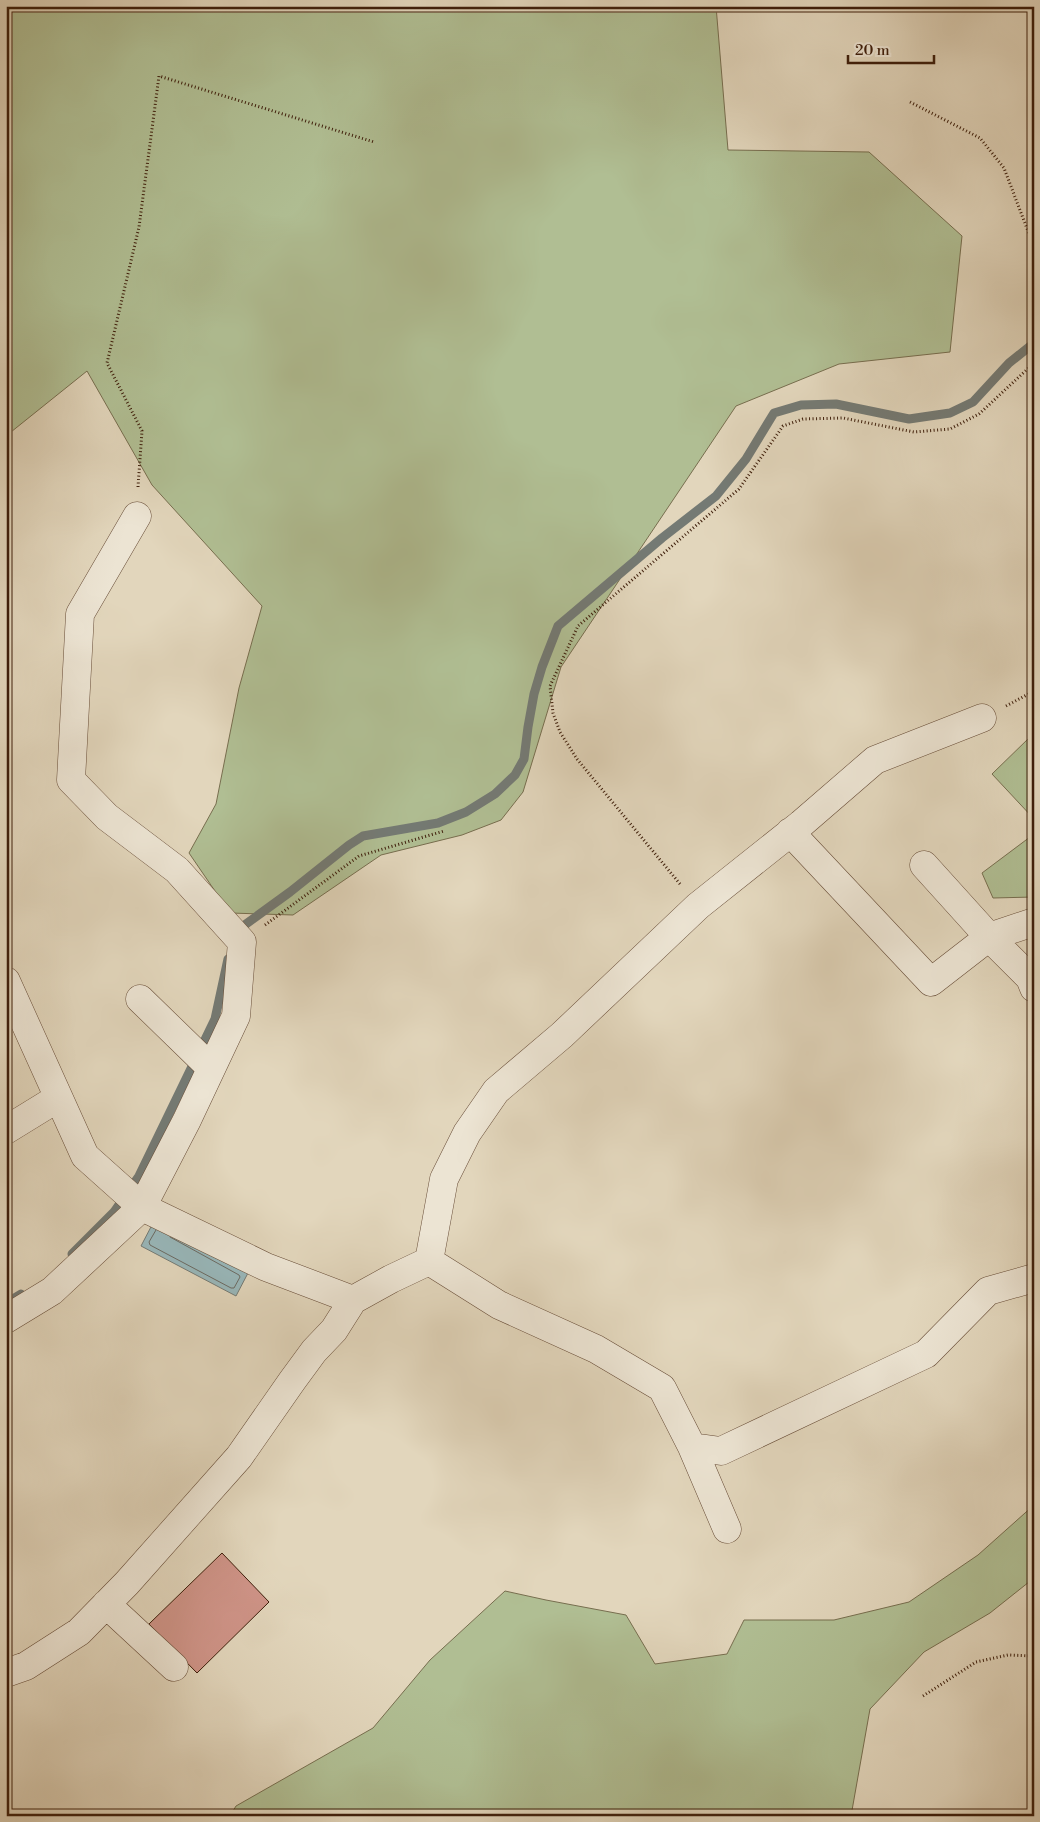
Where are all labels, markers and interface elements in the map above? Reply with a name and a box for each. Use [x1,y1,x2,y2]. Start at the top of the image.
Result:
scale bar [848,32,934,64]
text: 20 m [855,41,890,60]

